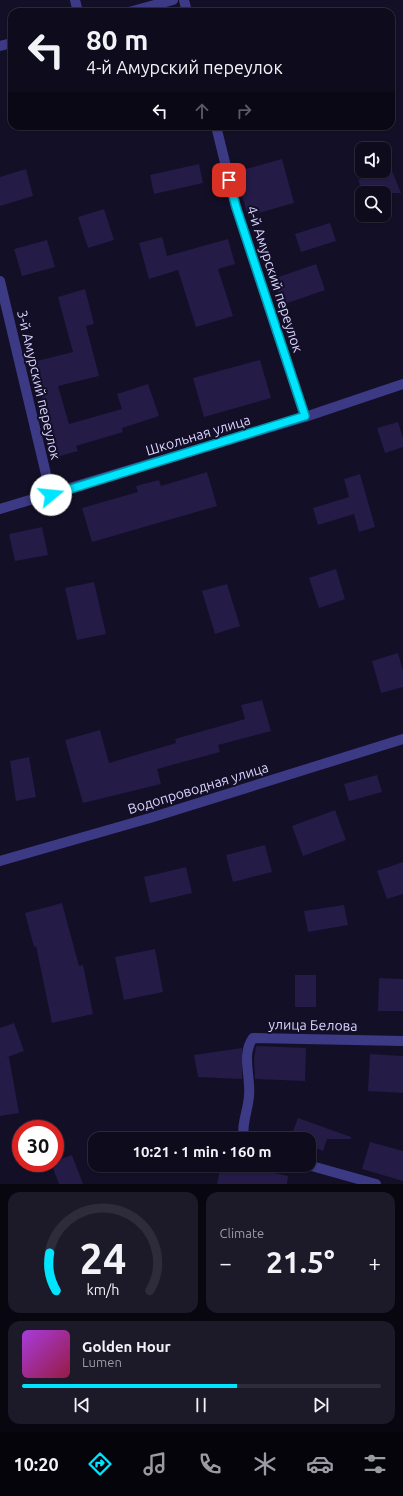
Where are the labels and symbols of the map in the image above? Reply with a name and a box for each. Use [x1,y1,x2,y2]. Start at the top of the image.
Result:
pin [212,163,246,197]
street label: 4-й Амурский переулок [244,204,306,354]
street label: 3-й Амурский переулок [14,309,64,461]
street label: Школьная улица [144,411,252,459]
position arrow [30,474,72,516]
street label: Водопроводная улица [126,759,270,817]
street label: улица Белова [268,1016,358,1034]
speed limit sign: 30 [12,1120,64,1172]

